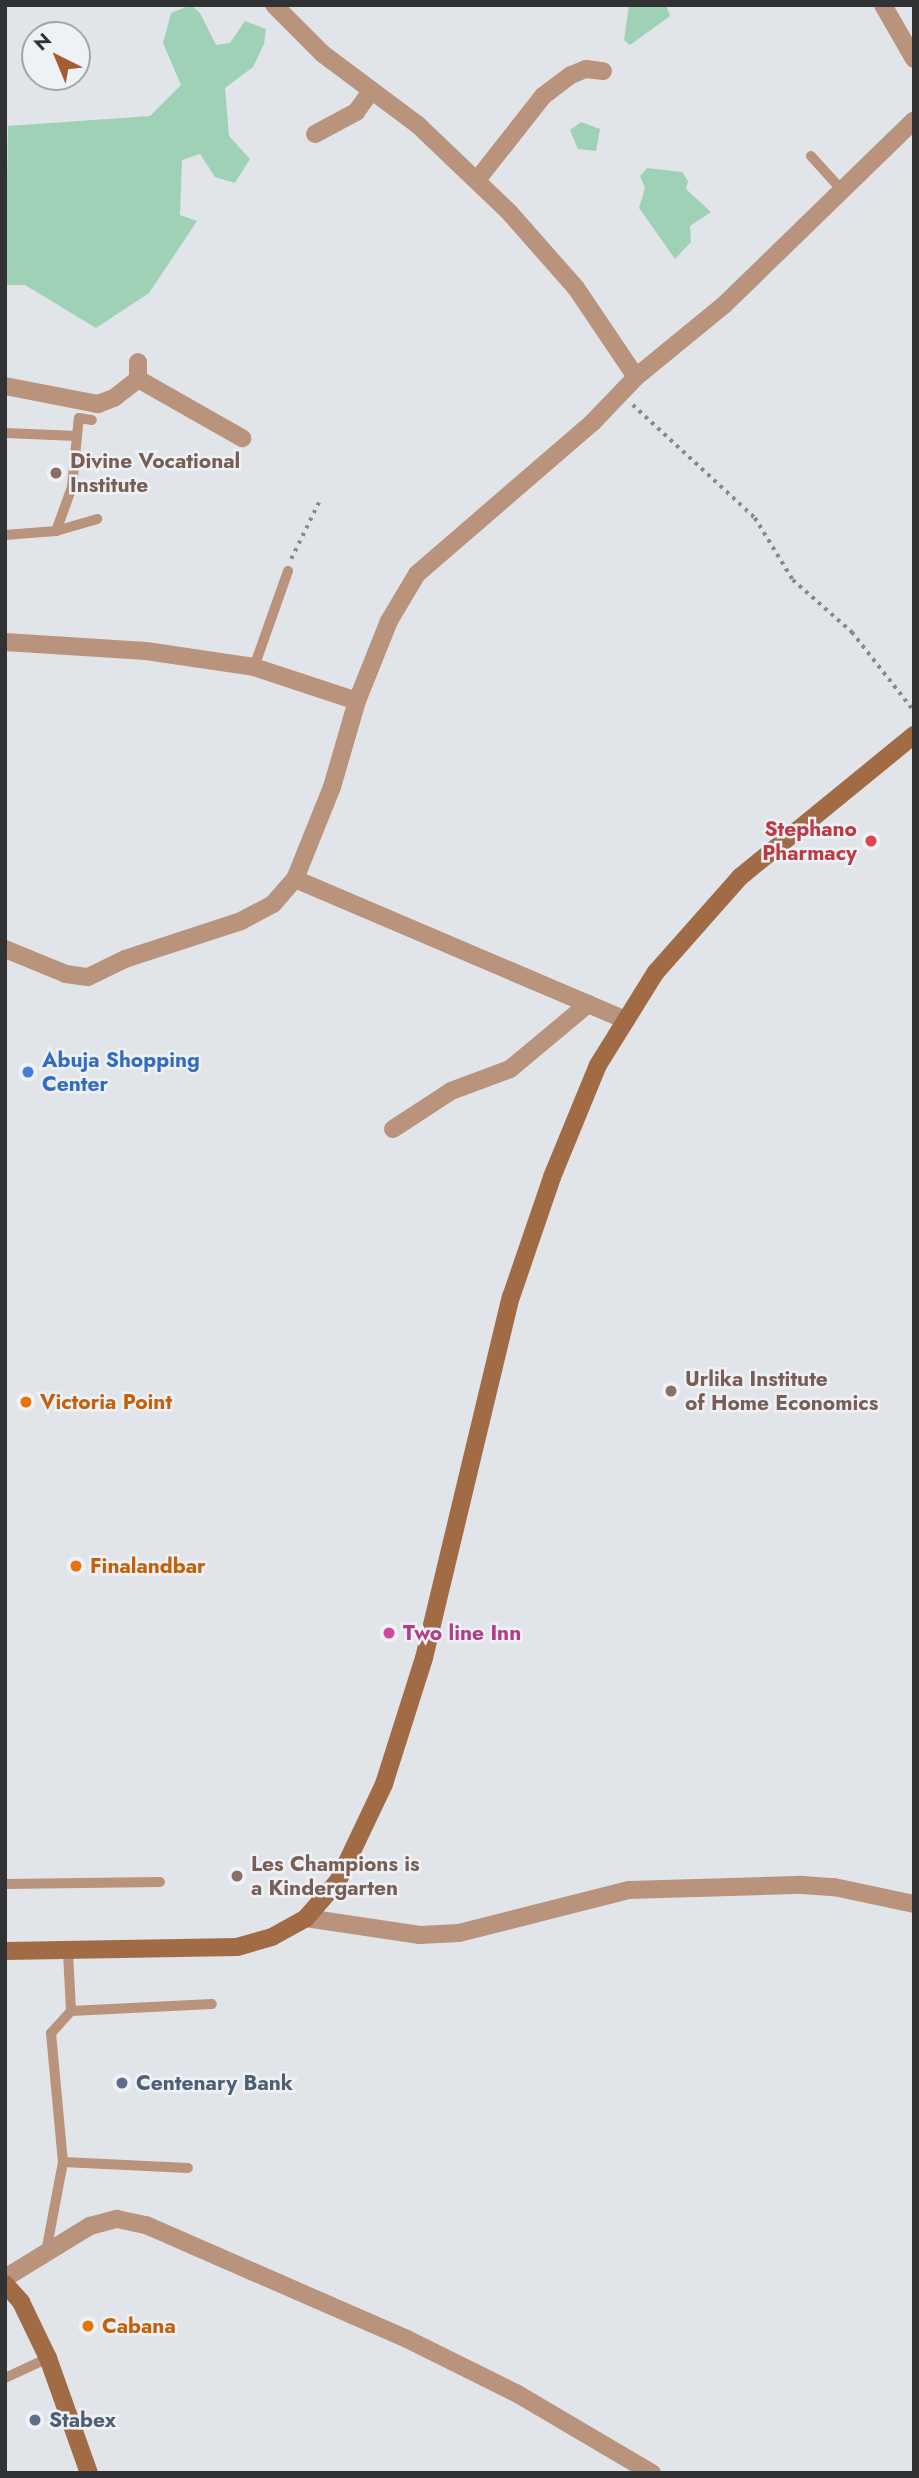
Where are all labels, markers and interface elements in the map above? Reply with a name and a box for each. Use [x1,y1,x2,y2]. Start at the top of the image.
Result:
north arrow [21,21,91,91]
text: N [28,27,57,57]
place label: Divine Vocational Institute [70,448,240,498]
marker: Divine Vocational Institute [48,465,64,481]
place label: Stephano Pharmacy [762,816,857,866]
marker: Stephano Pharmacy [863,833,879,849]
place label: Abuja Shopping Center [42,1047,200,1097]
marker: Abuja Shopping Center [20,1064,36,1080]
place label: Urlika Institute of Home Economics [685,1366,878,1416]
marker: Urlika Institute of Home Economics [663,1383,679,1399]
place label: Victoria Point [40,1389,172,1415]
marker: Victoria Point [18,1394,34,1410]
place label: Finalandbar [90,1553,206,1579]
marker: Finalandbar [68,1558,84,1574]
place label: Two line Inn [403,1620,521,1646]
marker: Two line Inn [381,1625,397,1641]
place label: Les Champions is a Kindergarten [251,1851,420,1901]
marker: Les Champions is a Kindergarten [229,1868,245,1884]
place label: Centenary Bank [136,2070,293,2096]
marker: Centenary Bank [114,2075,130,2091]
place label: Cabana [102,2313,176,2339]
marker: Cabana [80,2318,96,2334]
place label: Stabex [49,2407,116,2433]
marker: Stabex [27,2412,43,2428]

